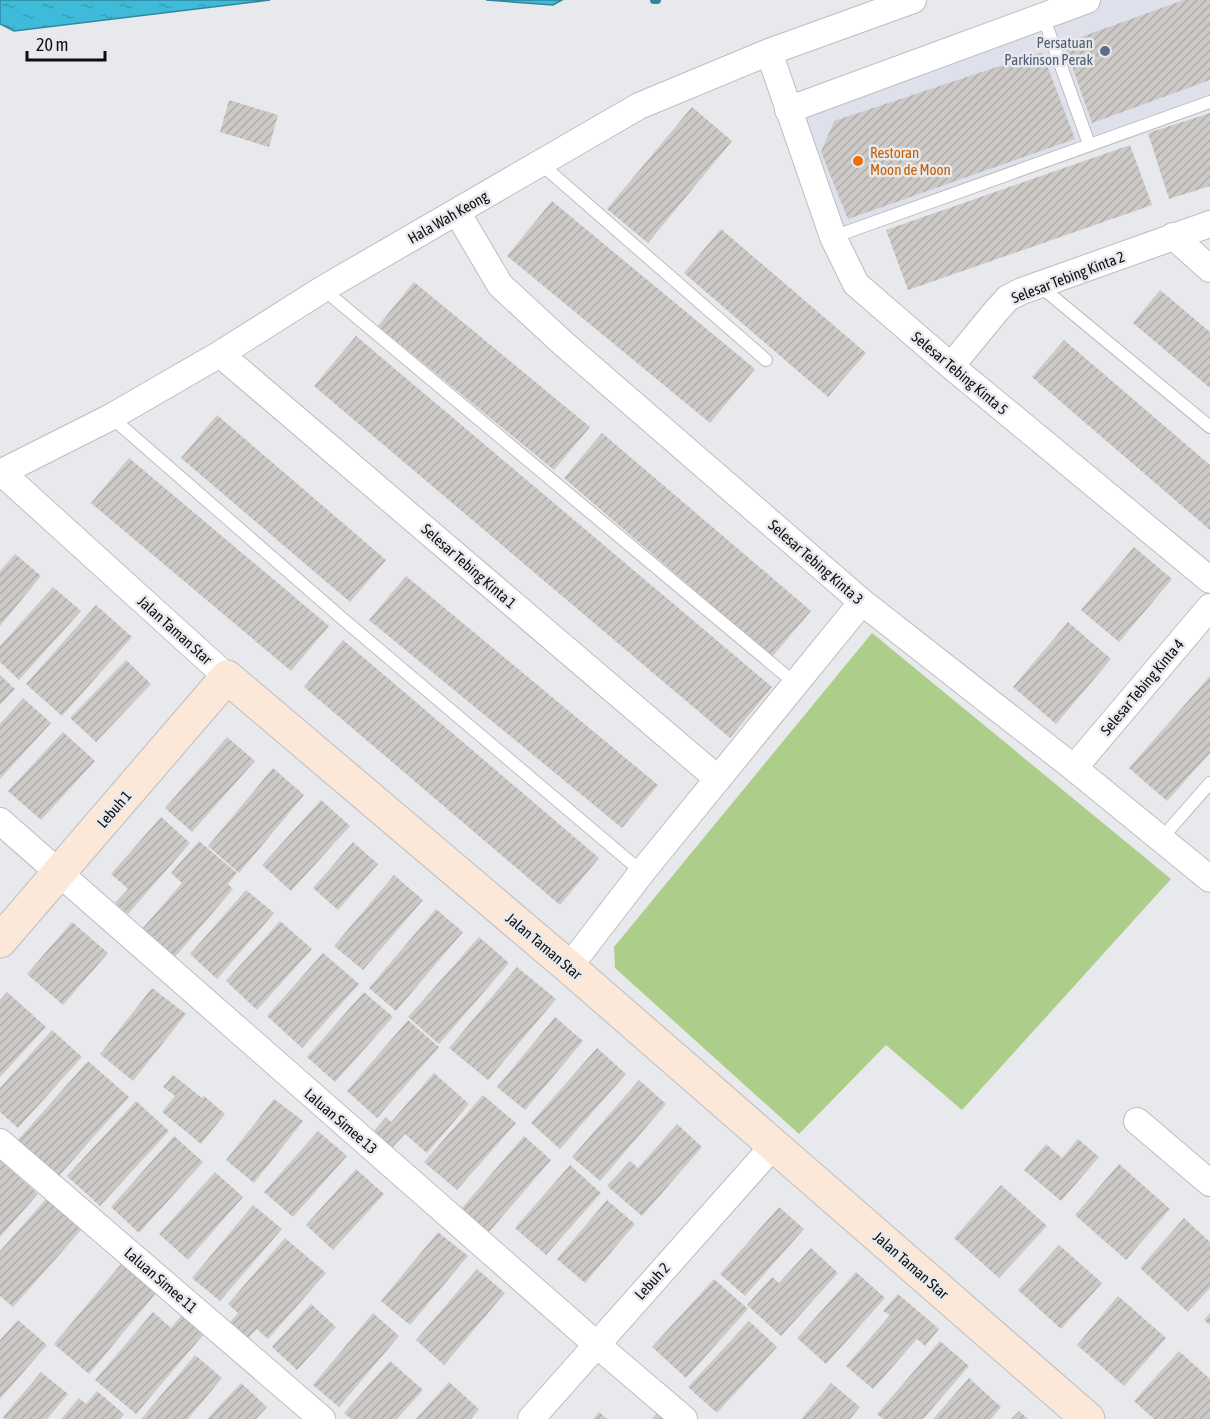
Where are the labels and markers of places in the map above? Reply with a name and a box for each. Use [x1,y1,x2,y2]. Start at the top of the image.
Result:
place label: Persatuan Parkinson Perak [1004,34,1093,68]
marker: Persatuan Parkinson Perak [1098,44,1112,58]
place label: Restoran Moon de Moon [870,144,951,178]
marker: Restoran Moon de Moon [851,154,865,168]

